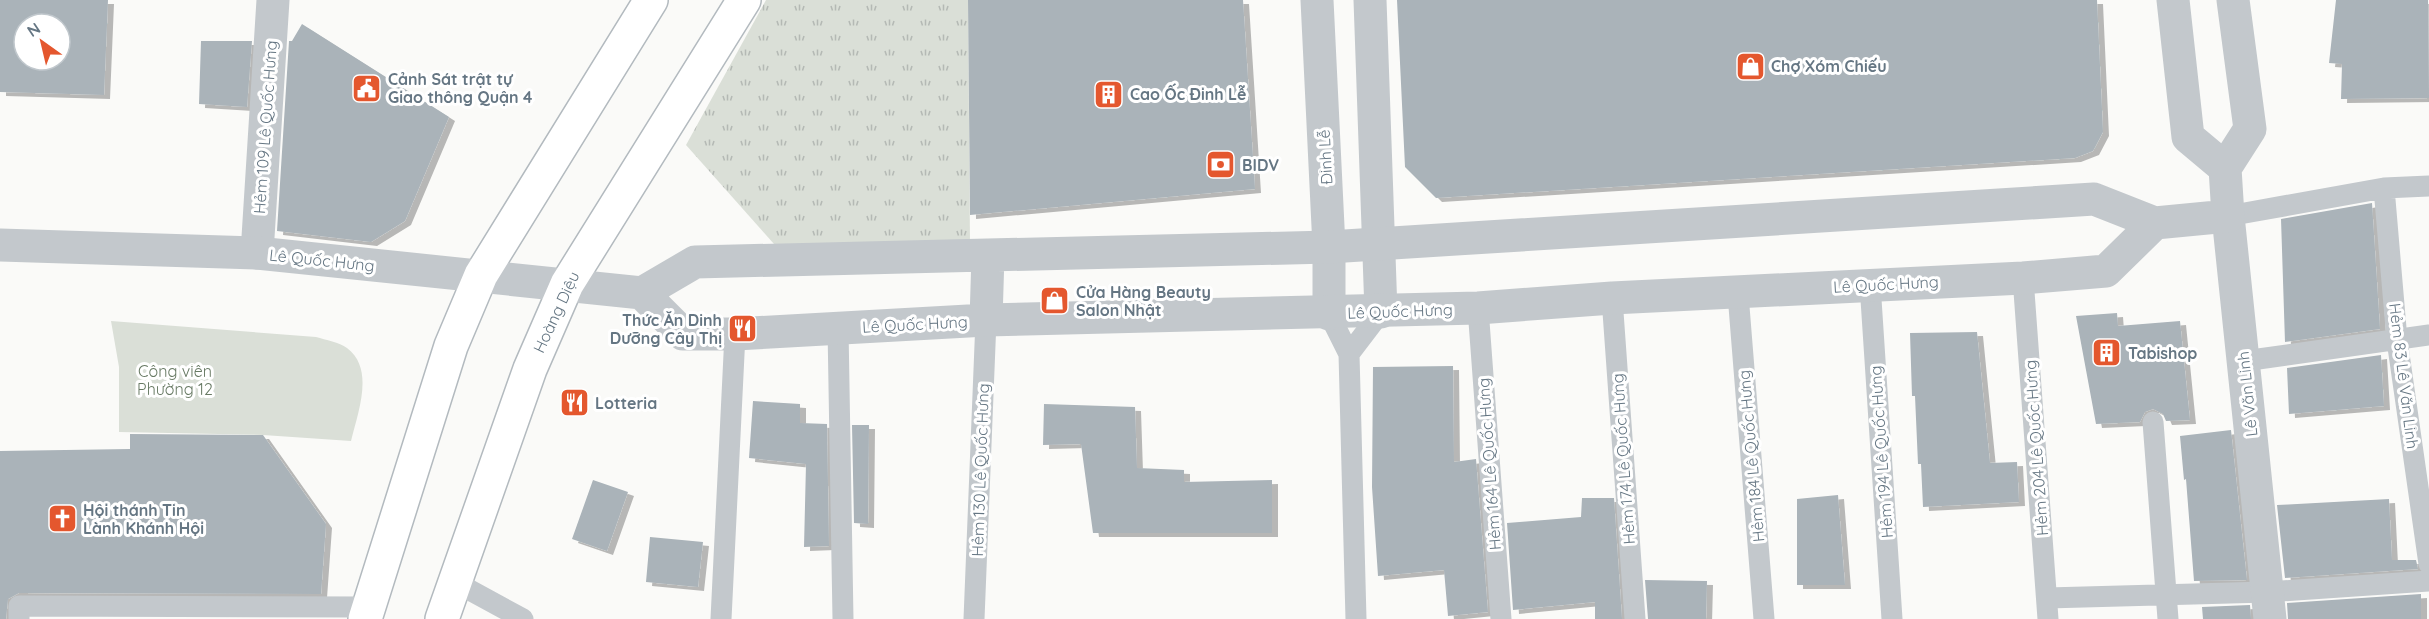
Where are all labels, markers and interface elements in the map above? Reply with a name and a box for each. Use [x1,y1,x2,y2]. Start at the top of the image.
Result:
north arrow [12,12,72,72]
text: N [23,18,44,41]
street label: Hẻm 109 Lê Quốc Hưng [249,40,281,214]
shop icon: Chợ Xóm Chiếu [1734,50,1766,82]
place label: Chợ Xóm Chiếu [1771,56,1887,76]
place label: Cảnh Sát trật tự Giao thông Quận 4 [388,69,533,107]
public building icon: Cảnh Sát trật tự Giao thông Quận 4 [351,72,383,104]
building icon: Cao Ốc Đinh Lễ [1093,78,1125,110]
place label: Cao Ốc Đinh Lễ [1130,83,1247,104]
street label: Ðinh Lễ [1314,129,1336,185]
bank icon: BIDV [1205,149,1237,181]
place label: BIDV [1242,155,1279,175]
street label: Lê Quốc Hưng [268,245,376,275]
street label: Hoàng Diệu [528,268,584,356]
street label: Lê Quốc Hưng [1833,271,1939,297]
place label: Cửa Hàng Beauty Salon Nhật [1076,282,1211,320]
shop icon: Cửa Hàng Beauty Salon Nhật [1039,285,1071,317]
street label: Lê Quốc Hưng [1347,299,1453,323]
street label: Hẻm 83 Lê Văn Linh [2385,302,2423,450]
place label: Thức Ăn Dinh Dưỡng Cây Thị [610,310,722,348]
street label: Lê Quốc Hưng [862,311,968,337]
restaurant icon: Thức Ăn Dinh Dưỡng Cây Thị [727,313,759,345]
building icon: Tabishop [2091,337,2123,369]
place label: Tabishop [2128,343,2197,363]
street label: Lê Văn Linh [2233,350,2261,438]
street label: Hẻm 204 Lê Quốc Hưng [2020,359,2052,537]
park label: Công viên Phường 12 [137,361,213,399]
street label: Hẻm 194 Lê Quốc Hưng [1865,365,1897,539]
street label: Hẻm 184 Lê Quốc Hưng [1734,369,1768,543]
street label: Hẻm 174 Lê Quốc Hưng [1607,373,1639,545]
street label: Hẻm 164 Lê Quốc Hưng [1473,377,1505,551]
street label: Hẻm 130 Lê Quốc Hưng [967,383,993,557]
restaurant icon: Lotteria [558,387,590,419]
place label: Lotteria [595,393,657,413]
place label: Hội thánh Tin Lành Khánh Hội [83,500,204,538]
church icon: Hội thánh Tin Lành Khánh Hội [46,503,78,535]

